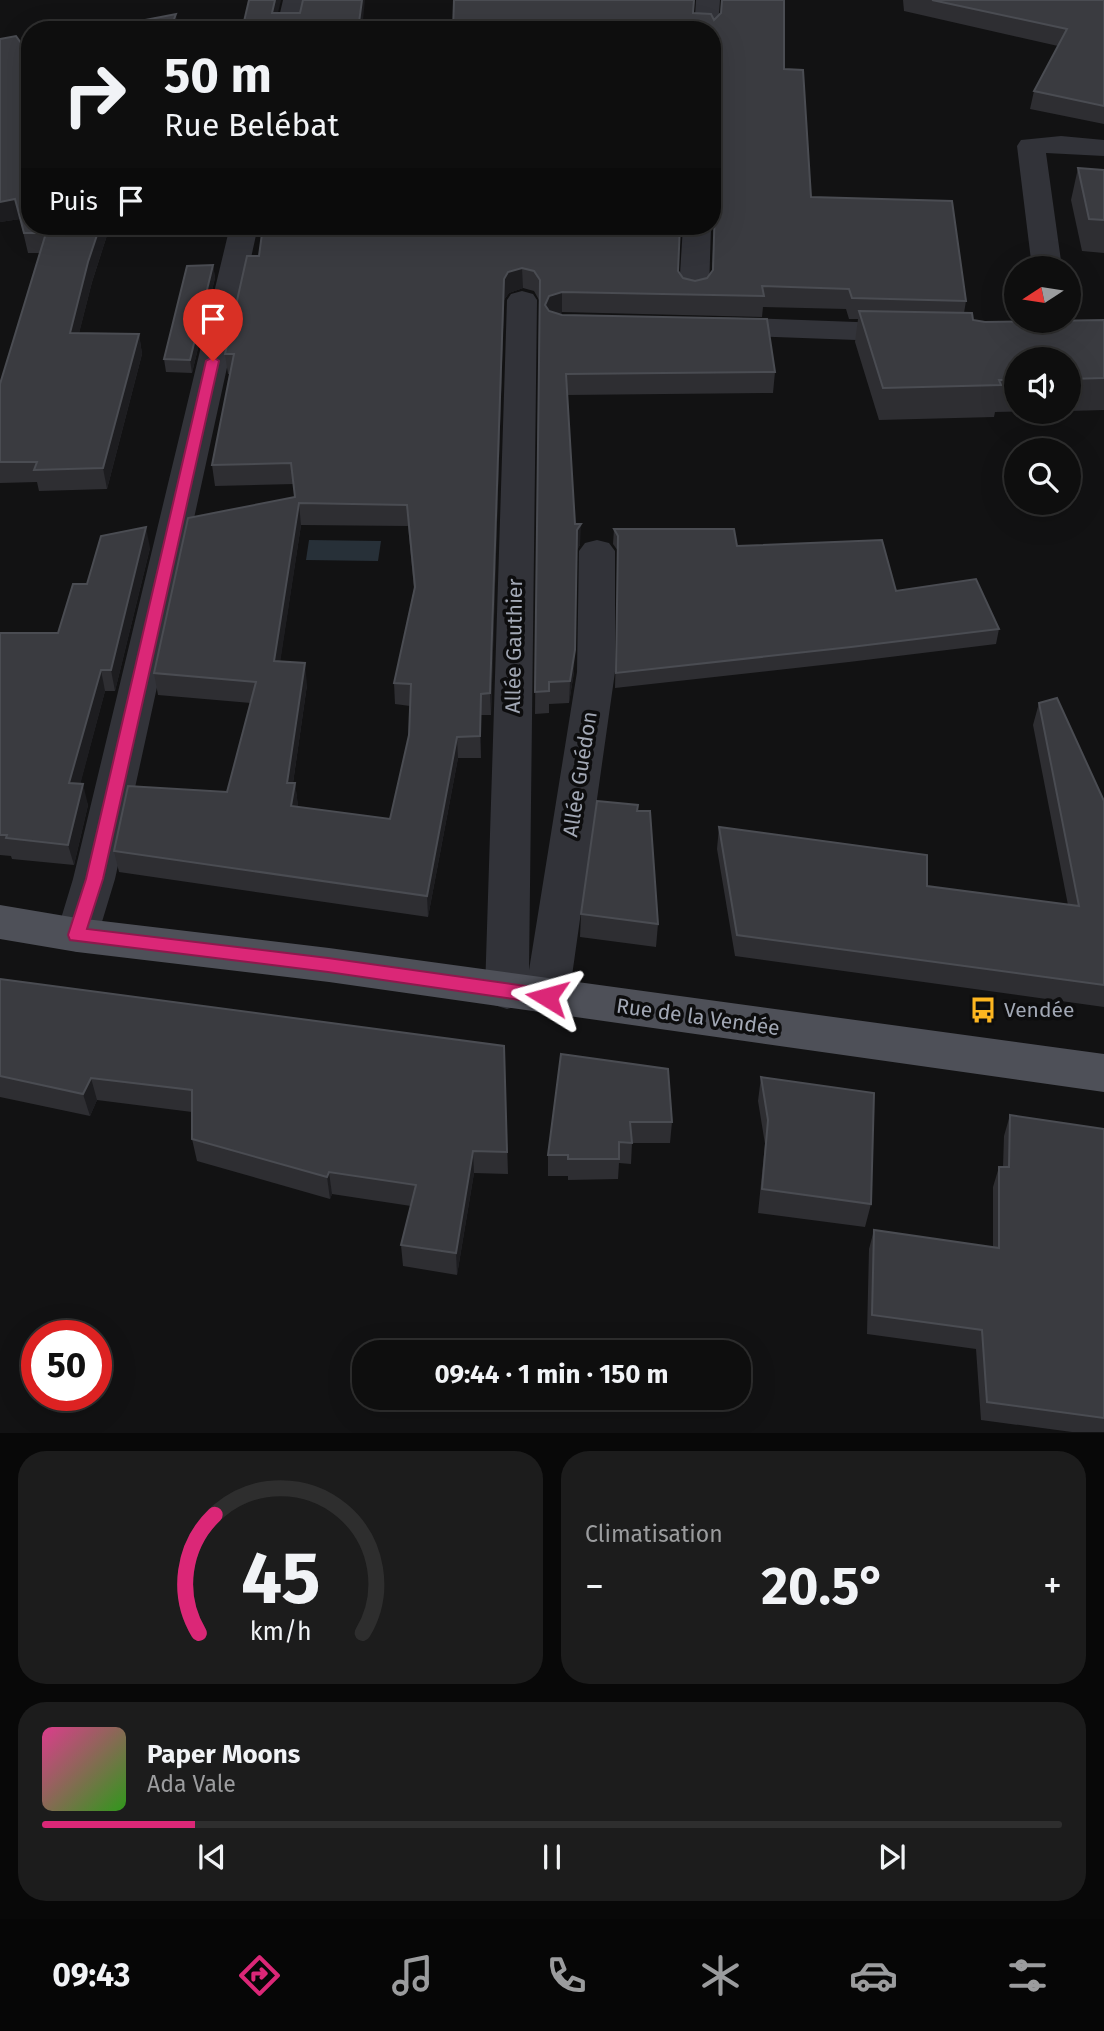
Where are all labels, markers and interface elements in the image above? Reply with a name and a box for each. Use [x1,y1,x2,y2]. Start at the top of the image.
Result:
text: 50 m [164,46,272,105]
icon: right [49,49,140,140]
text: Rue Belébat [164,106,339,144]
icon: arrive [112,182,150,220]
text: Puis [49,186,98,217]
north arrow [1004,256,1082,332]
map controls [1004,256,1081,515]
pin [183,289,243,361]
icon: arrive [194,300,232,338]
button: sound [1004,347,1081,424]
button: search [1004,438,1081,515]
street label: Allée Gauthier [500,578,528,714]
street label: Allée Guédon [557,709,603,839]
position arrow [510,960,584,1034]
street label: Rue de la Vendée [615,993,781,1041]
bus stop icon: Vendée [968,995,998,1025]
place label: Vendée [1004,997,1074,1023]
speed limit sign: 50 [21,1320,112,1411]
text: 09:44 · 1 min · 150 m [434,1359,669,1390]
text: Climatisation [585,1520,723,1548]
text: 45 [241,1536,320,1623]
text: 20.5° [761,1555,886,1618]
text: − [585,1563,604,1609]
text: + [1043,1563,1062,1609]
text: km/h [250,1617,311,1647]
text: Paper Moons [147,1739,300,1770]
text: Ada Vale [147,1770,236,1798]
icon: previous [193,1838,231,1876]
icon: pause [533,1838,571,1876]
icon: next [873,1838,911,1876]
icon: directions [235,1951,284,2000]
icon: music [388,1951,437,2000]
icon: phone [542,1951,591,2000]
icon: climate [696,1951,745,2000]
icon: car [849,1951,898,2000]
icon: filters [1003,1951,1052,2000]
text: 09:43 [52,1956,130,1994]

